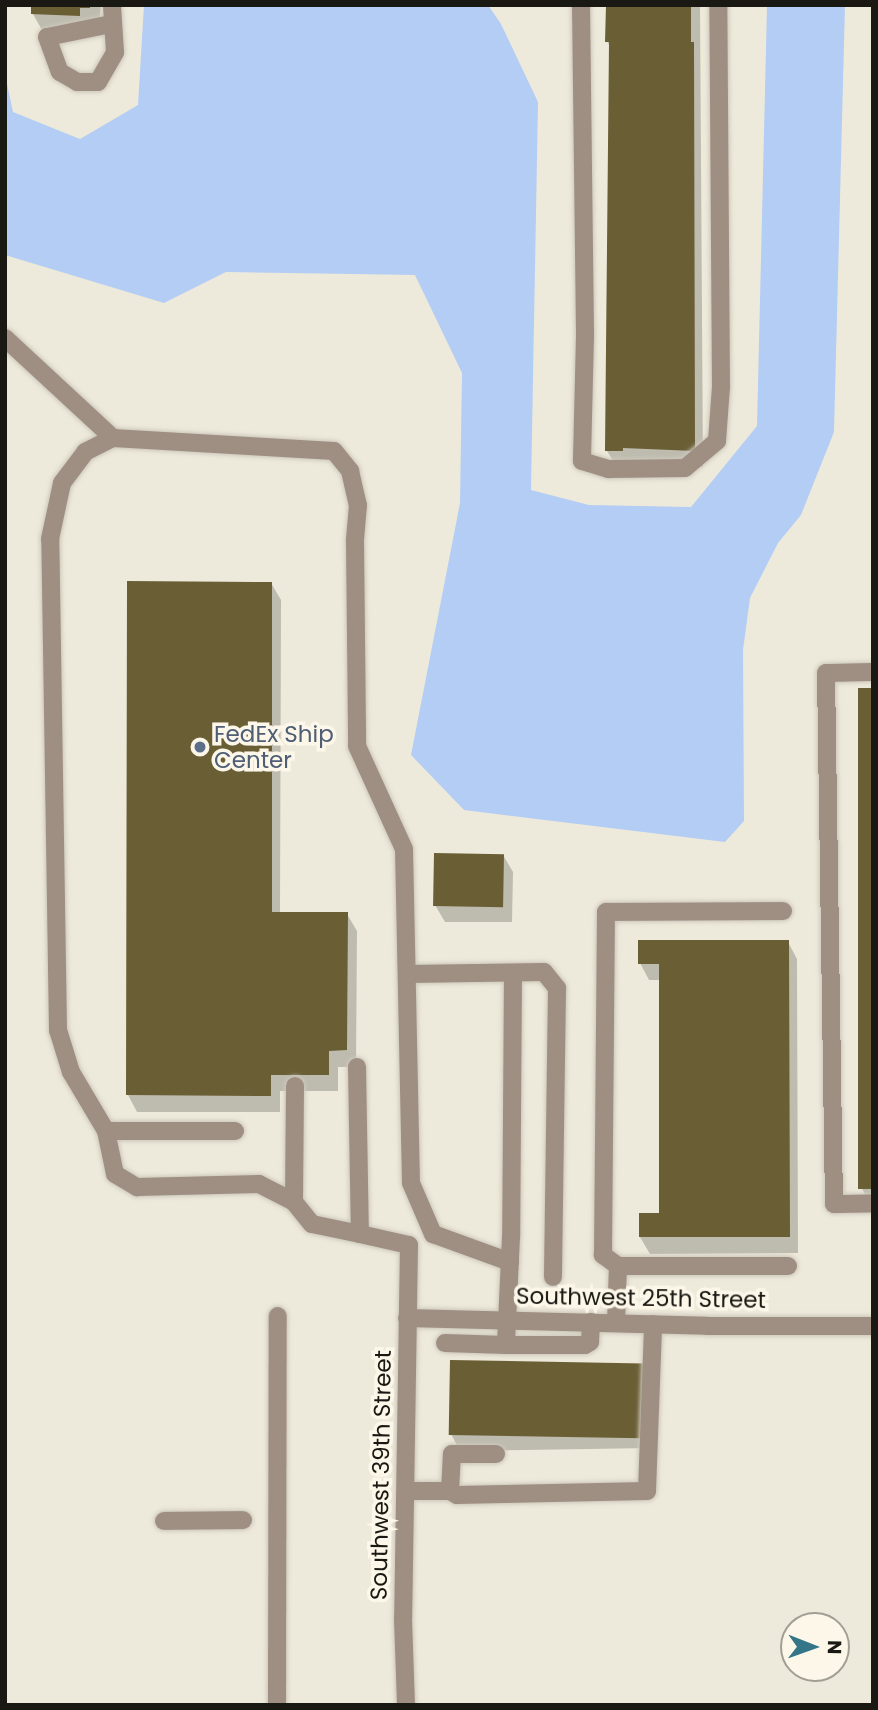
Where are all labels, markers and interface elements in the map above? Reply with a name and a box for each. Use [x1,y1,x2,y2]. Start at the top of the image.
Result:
place label: FedEx Ship Center [214,720,334,774]
marker: FedEx Ship Center [192,739,208,755]
street label: Southwest 25th Street [516,1282,766,1314]
street label: Southwest 39th Street [365,1350,397,1600]
north arrow [780,1612,850,1682]
text: N [821,1640,848,1655]

